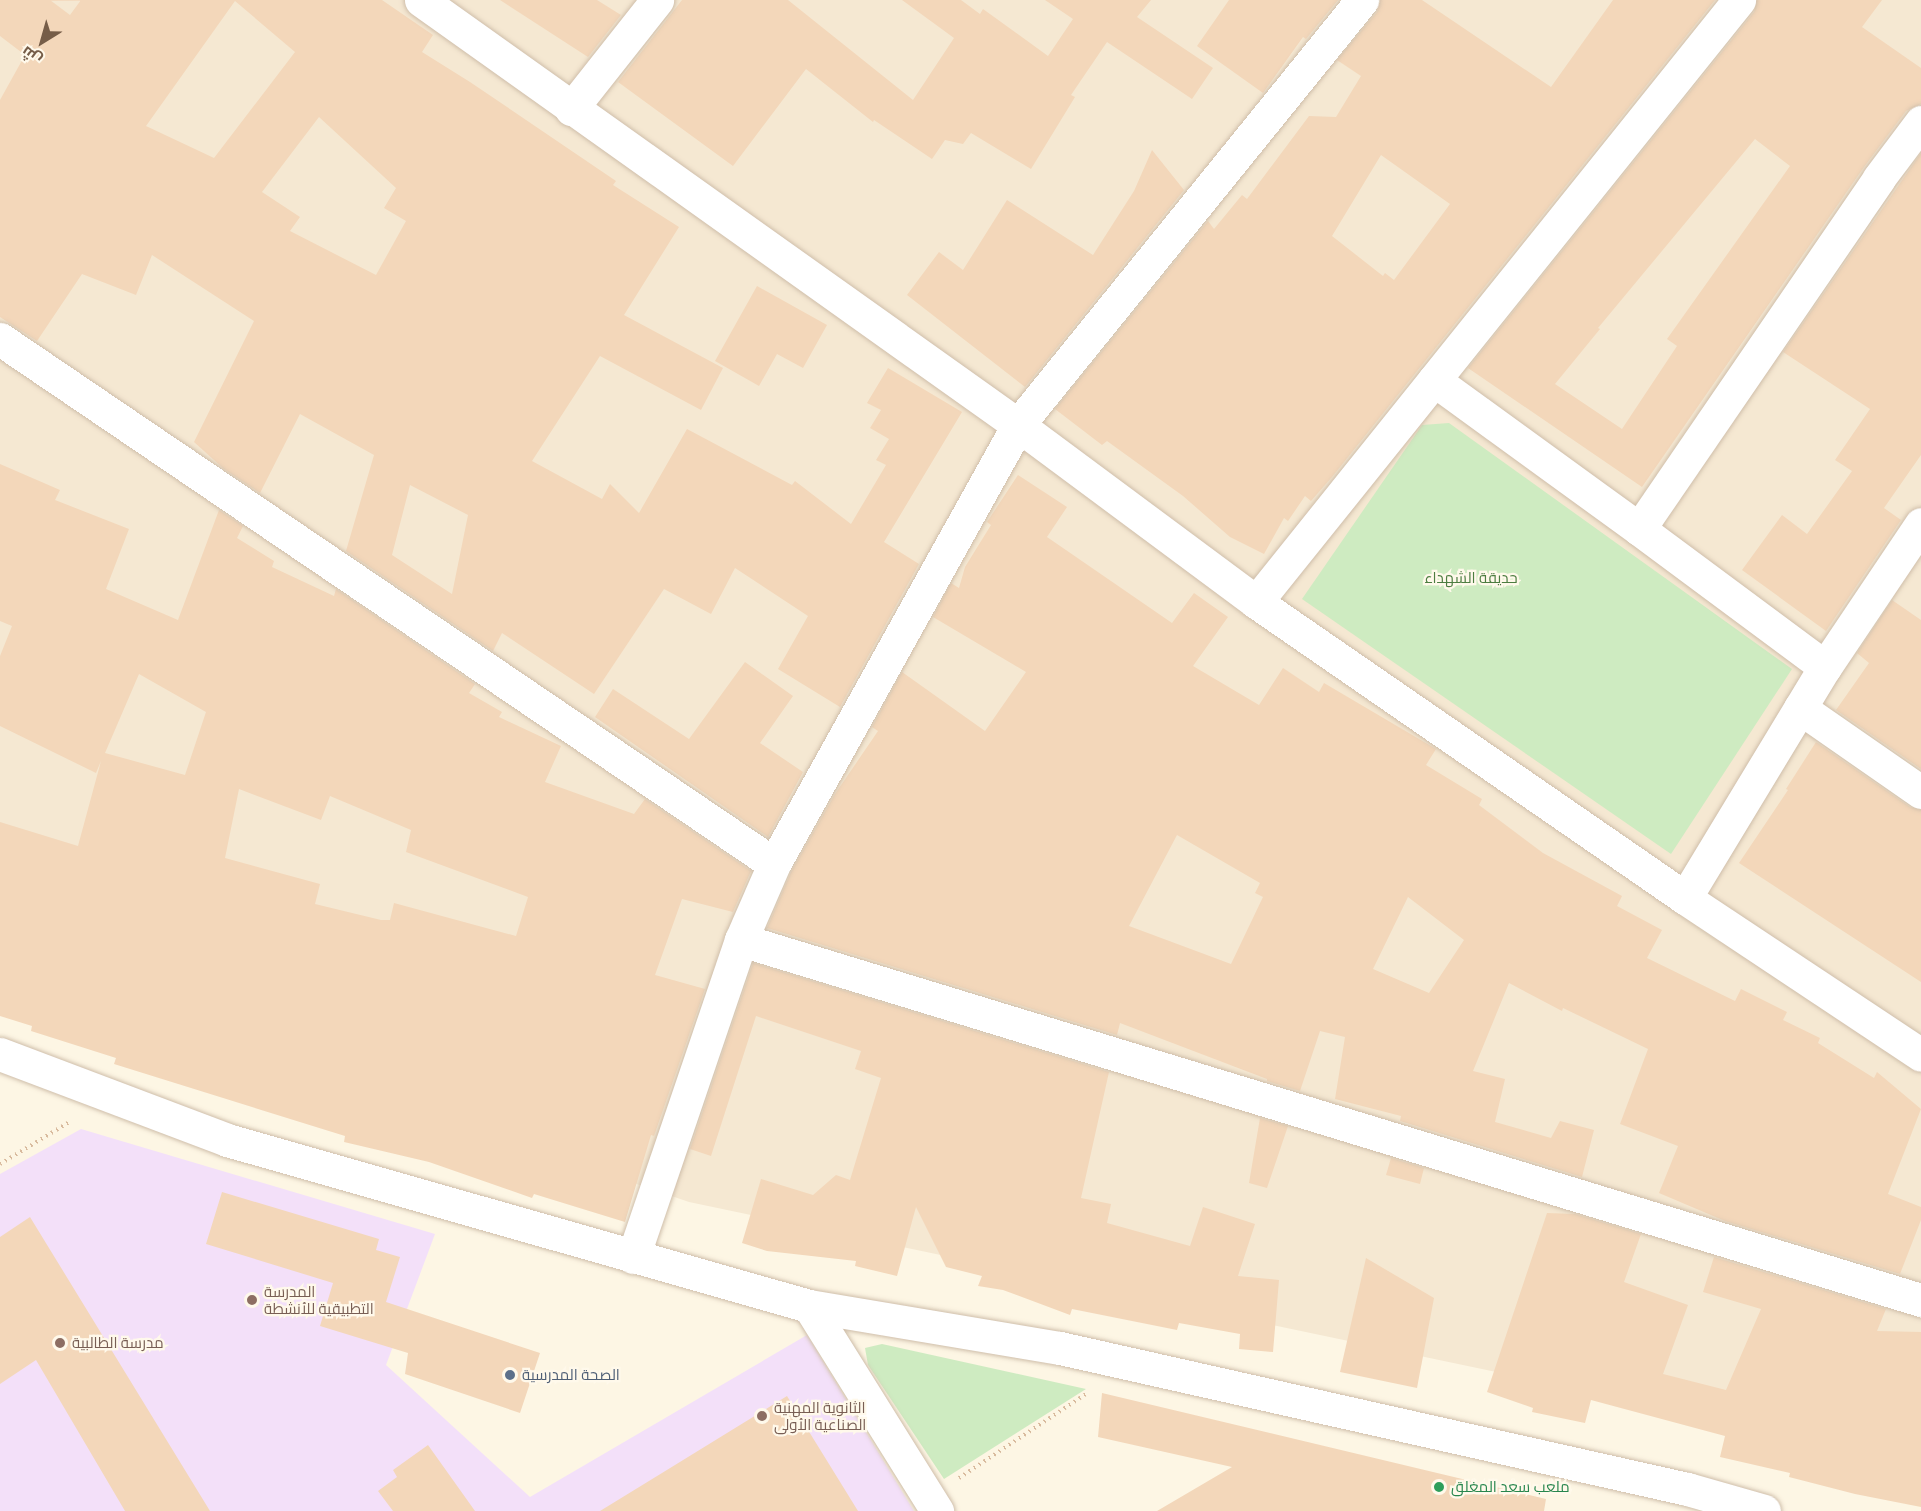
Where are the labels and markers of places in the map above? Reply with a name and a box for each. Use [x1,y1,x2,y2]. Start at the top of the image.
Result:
place label: المدرسة التطبيقية للأنشطة [264,1282,374,1317]
marker: المدرسة التطبيقية للأنشطة [245,1293,259,1307]
place label: مدرسة الطالبية [72,1334,164,1352]
marker: مدرسة الطالبية [53,1336,67,1350]
place label: الصحة المدرسية [522,1366,620,1384]
marker: الصحة المدرسية [503,1368,517,1382]
place label: الثانوية المهنية الصناعية الأولى [774,1398,866,1433]
marker: الثانوية المهنية الصناعية الأولى [755,1409,769,1423]
place label: ملعب سعد المغلق [1451,1478,1570,1496]
marker: ملعب سعد المغلق [1432,1480,1446,1494]

